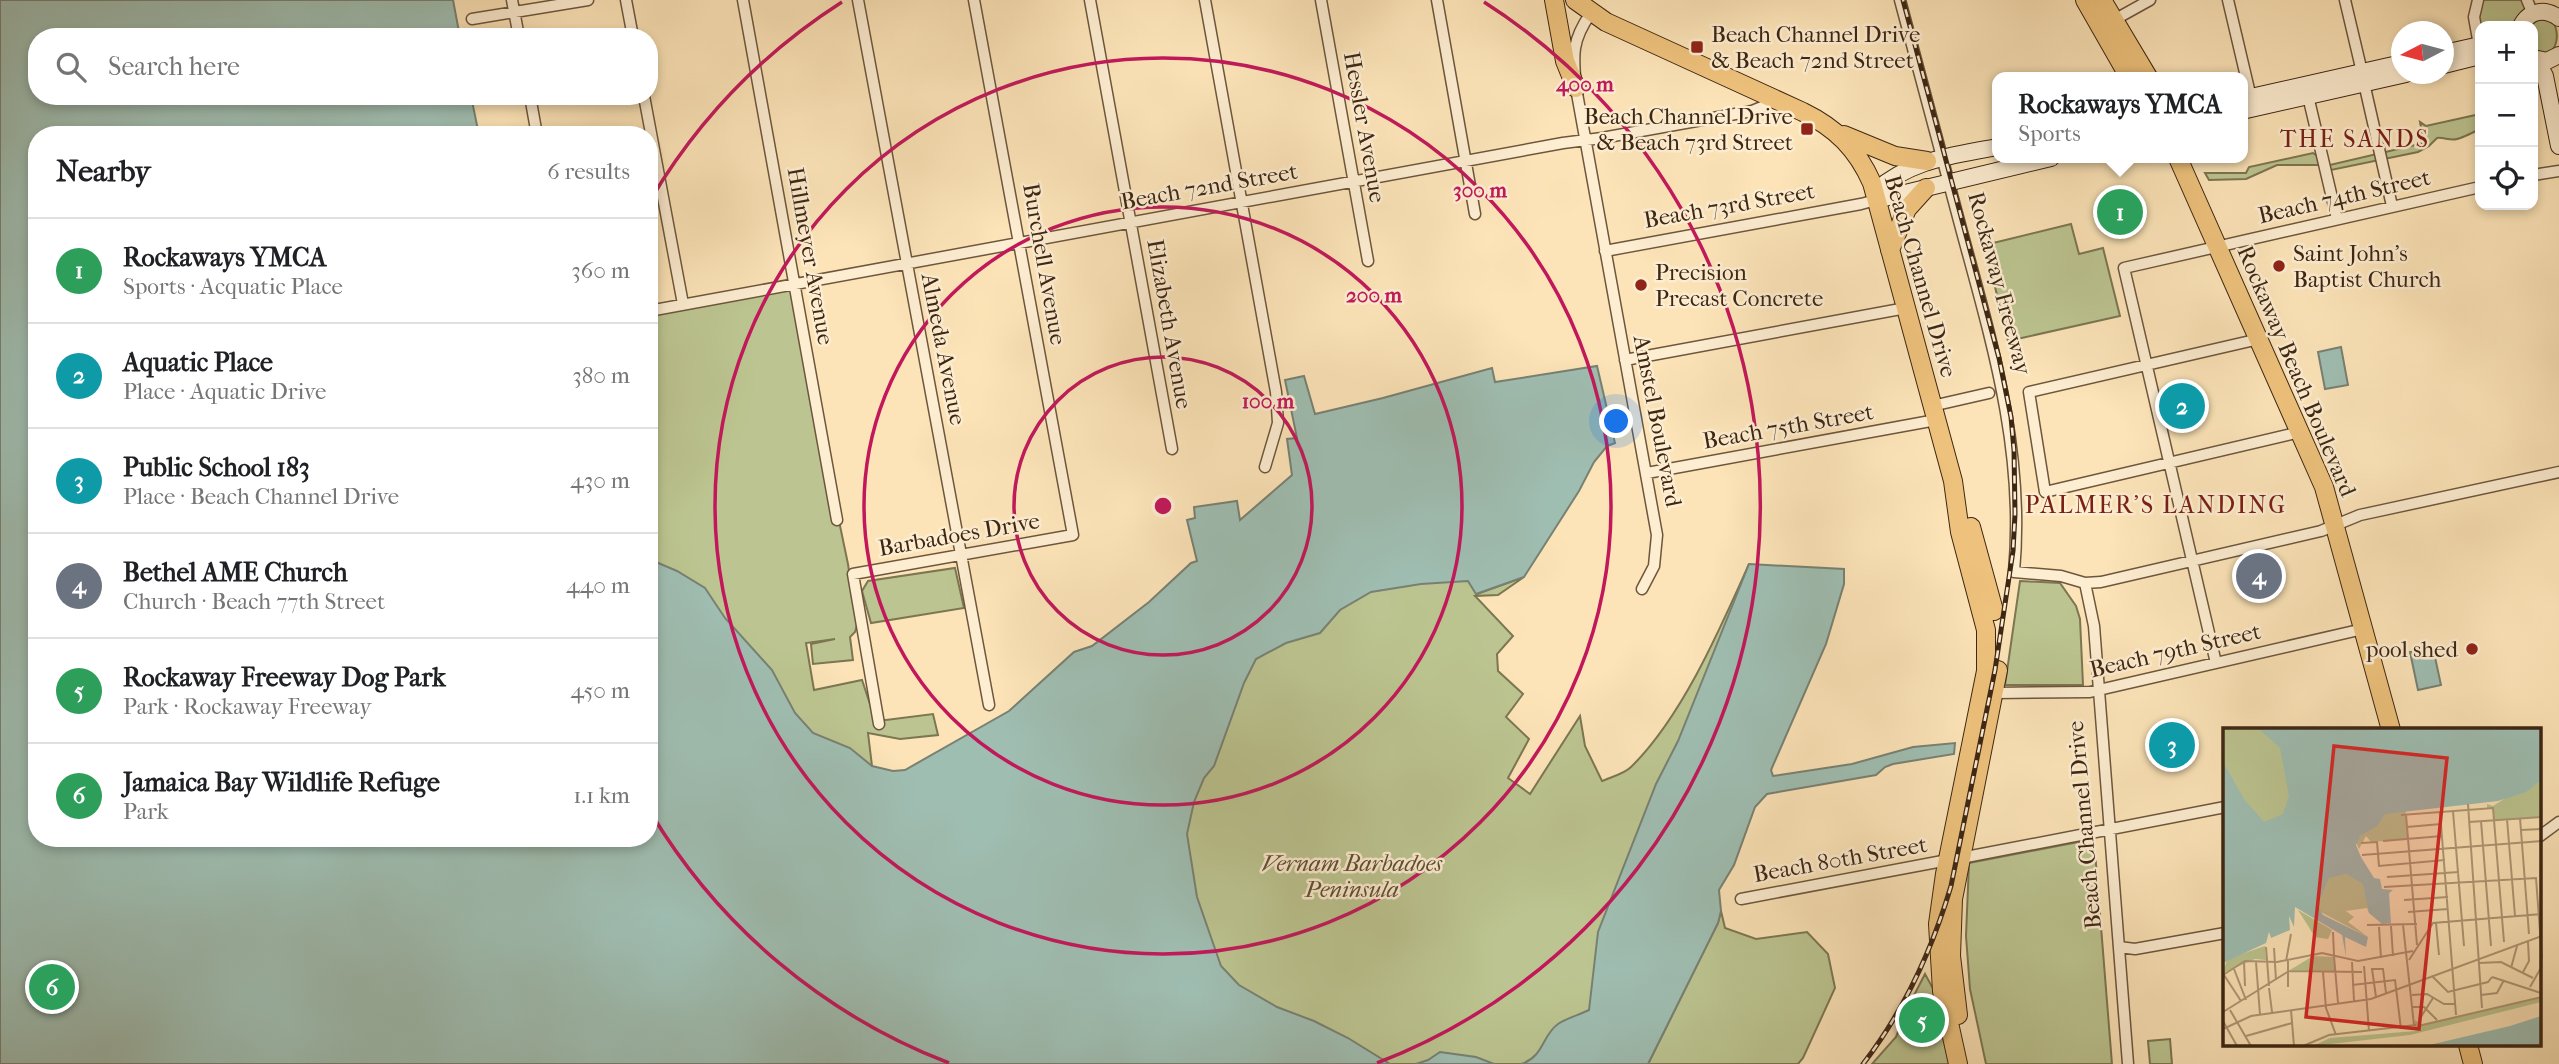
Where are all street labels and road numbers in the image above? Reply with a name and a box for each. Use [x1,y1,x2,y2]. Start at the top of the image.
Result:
street label: Hessler Avenue [1338,50,1391,205]
street label: Beach 72nd Street [1119,158,1300,215]
street label: Beach 74th Street [2255,164,2433,229]
street label: Hillmeyer Avenue [782,165,839,347]
street label: Beach Channel Drive [1879,172,1962,380]
street label: Beach 73rd Street [1642,177,1817,234]
street label: Burchell Avenue [1017,181,1072,347]
street label: Rockaway Freeway [1962,189,2037,378]
street label: Elizabeth Avenue [1141,237,1198,411]
street label: Rockaway Beach Boulevard [2231,242,2362,501]
street label: Almeda Avenue [915,270,971,427]
street label: Amstel Boulevard [1627,332,1687,510]
street label: Beach 75th Street [1701,398,1875,455]
street label: Barbadoes Drive [876,507,1042,562]
street label: Beach 79th Street [2087,618,2263,683]
street label: Beach Channel Drive [2062,720,2107,930]
street label: Beach 80th Street [1751,831,1929,888]

